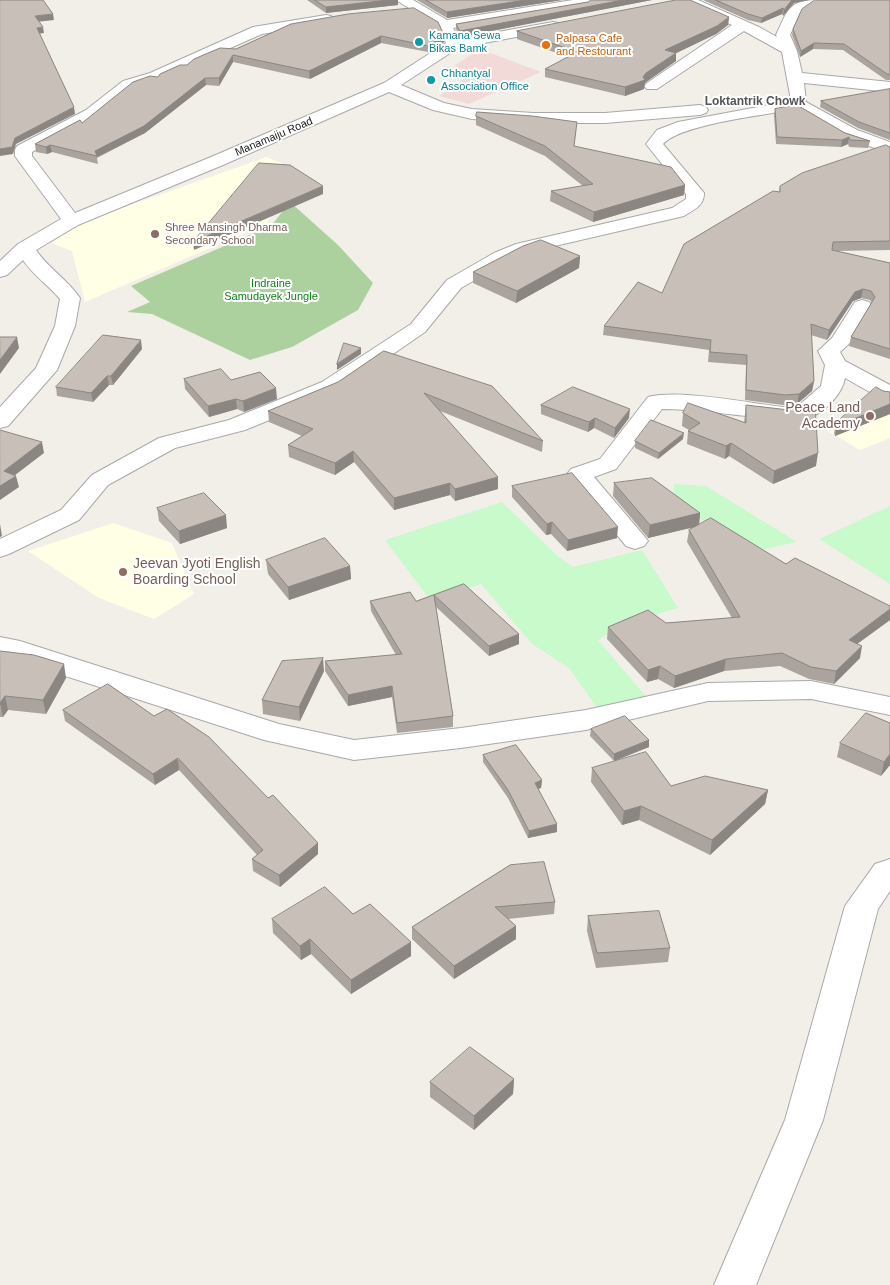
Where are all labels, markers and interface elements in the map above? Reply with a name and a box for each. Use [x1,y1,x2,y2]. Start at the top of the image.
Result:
place label: Kamana Sewa Bikas Bamk [429,29,501,55]
place label: Palpasa Cafe and Restourant [556,32,631,58]
marker: Kamana Sewa Bikas Bamk [413,36,425,48]
marker: Palpasa Cafe and Restourant [540,39,552,51]
place label: Chhantyal Association Office [441,67,529,93]
marker: Chhantyal Association Office [425,74,437,86]
district label: Loktantrik Chowk [705,95,805,109]
street label: Manamaiju Road [233,115,315,159]
place label: Shree Mansingh Dharma Secondary School [165,221,287,247]
marker: Shree Mansingh Dharma Secondary School [149,228,161,240]
park label: Indraine Samudayek Jungle [224,277,318,303]
place label: Peace Land Academy [785,400,860,432]
marker: Peace Land Academy [864,410,876,422]
place label: Jeevan Jyoti English Boarding School [133,556,261,588]
marker: Jeevan Jyoti English Boarding School [117,566,129,578]

